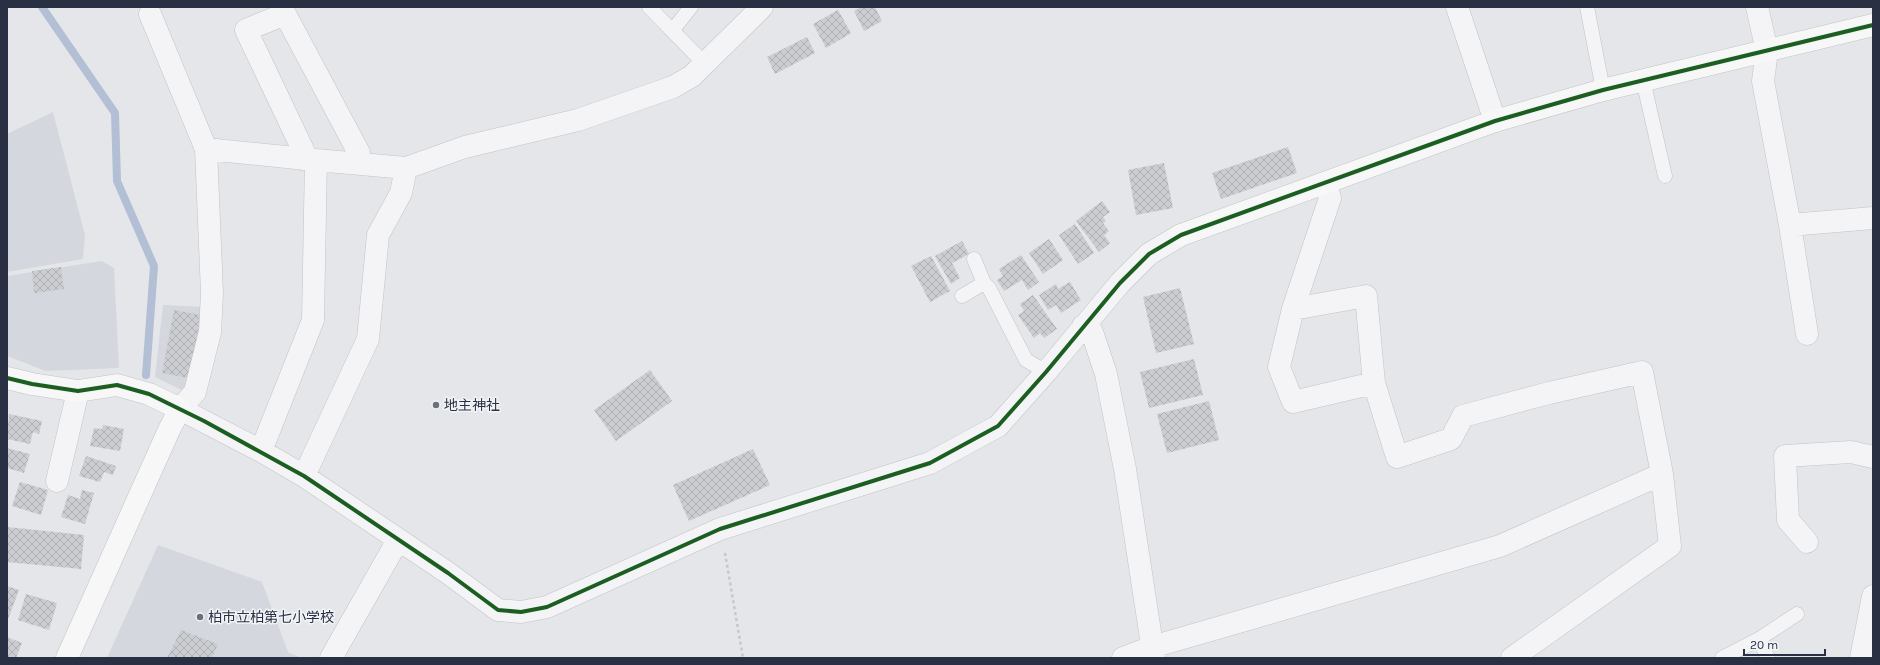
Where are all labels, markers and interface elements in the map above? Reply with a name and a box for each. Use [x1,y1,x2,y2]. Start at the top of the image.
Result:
place label: 地主神社 [444,397,500,414]
marker: 地主神社 [431,400,441,410]
place label: 柏市立柏第七小学校 [208,609,334,626]
marker: 柏市立柏第七小学校 [195,612,205,622]
scale bar [1744,631,1825,657]
text: 20 m [1750,638,1778,652]

